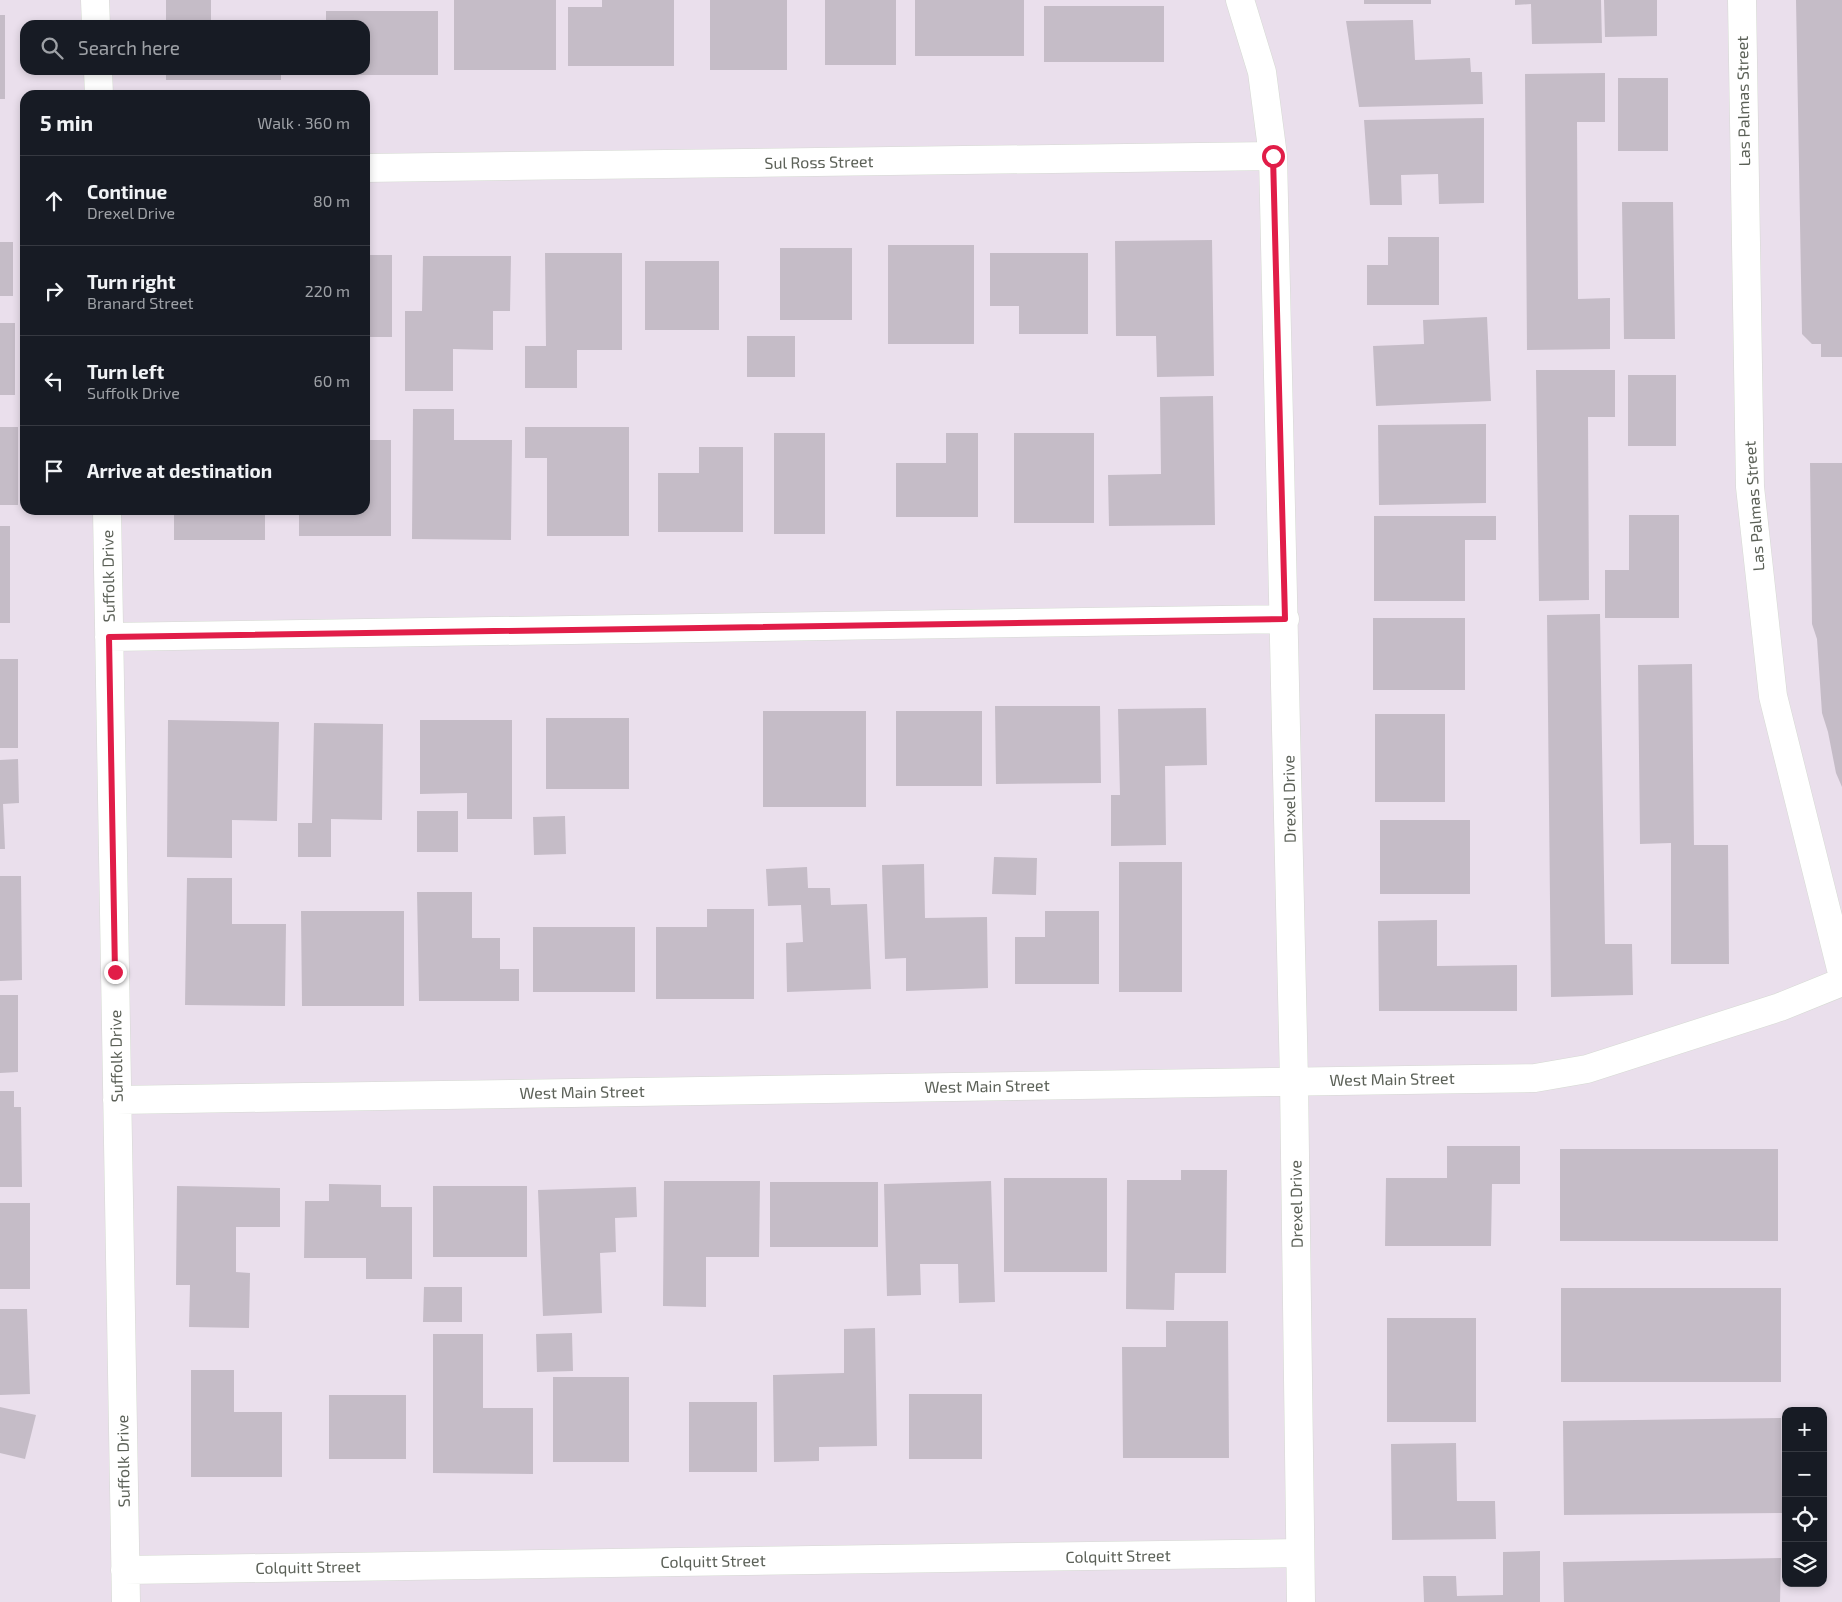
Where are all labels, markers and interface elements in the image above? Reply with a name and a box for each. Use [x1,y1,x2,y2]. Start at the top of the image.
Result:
search box [20,20,370,75]
icon: search [38,34,66,62]
text: Search here [78,36,180,59]
street label: Las Palmas Street [1732,36,1753,166]
text: 5 min [40,110,93,135]
text: Walk · 360 m [257,113,350,132]
route start [1262,145,1285,168]
street label: Sul Ross Street [764,151,874,172]
text: Continue [87,180,167,203]
icon: ahead [40,187,68,215]
text: 80 m [313,191,350,210]
text: Drexel Drive [87,203,175,222]
text: Turn right [87,270,175,293]
icon: right [40,277,68,305]
text: 220 m [305,281,350,300]
text: Branard Street [87,293,194,312]
text: Turn left [87,360,164,383]
icon: left [40,367,68,395]
text: 60 m [314,371,350,390]
text: Suffolk Drive [87,383,180,402]
street label: Las Palmas Street [1739,440,1768,572]
icon: arrive [40,457,68,485]
text: Arrive at destination [87,459,272,482]
street label: Suffolk Drive [97,529,118,623]
street label: Drexel Drive [1278,755,1299,843]
route end [104,961,127,984]
street label: Suffolk Drive [105,1009,126,1103]
street label: West Main Street [1329,1068,1455,1089]
street label: West Main Street [924,1075,1050,1096]
street label: West Main Street [519,1081,645,1102]
street label: Drexel Drive [1285,1160,1306,1248]
map controls [1782,1407,1827,1587]
button: + [1782,1407,1827,1452]
street label: Suffolk Drive [112,1414,133,1508]
button: − [1782,1452,1827,1497]
button: locate [1782,1497,1827,1542]
button: layers [1782,1542,1827,1587]
street label: Colquitt Street [1065,1545,1171,1566]
street label: Colquitt Street [660,1550,766,1571]
street label: Colquitt Street [255,1556,361,1577]

